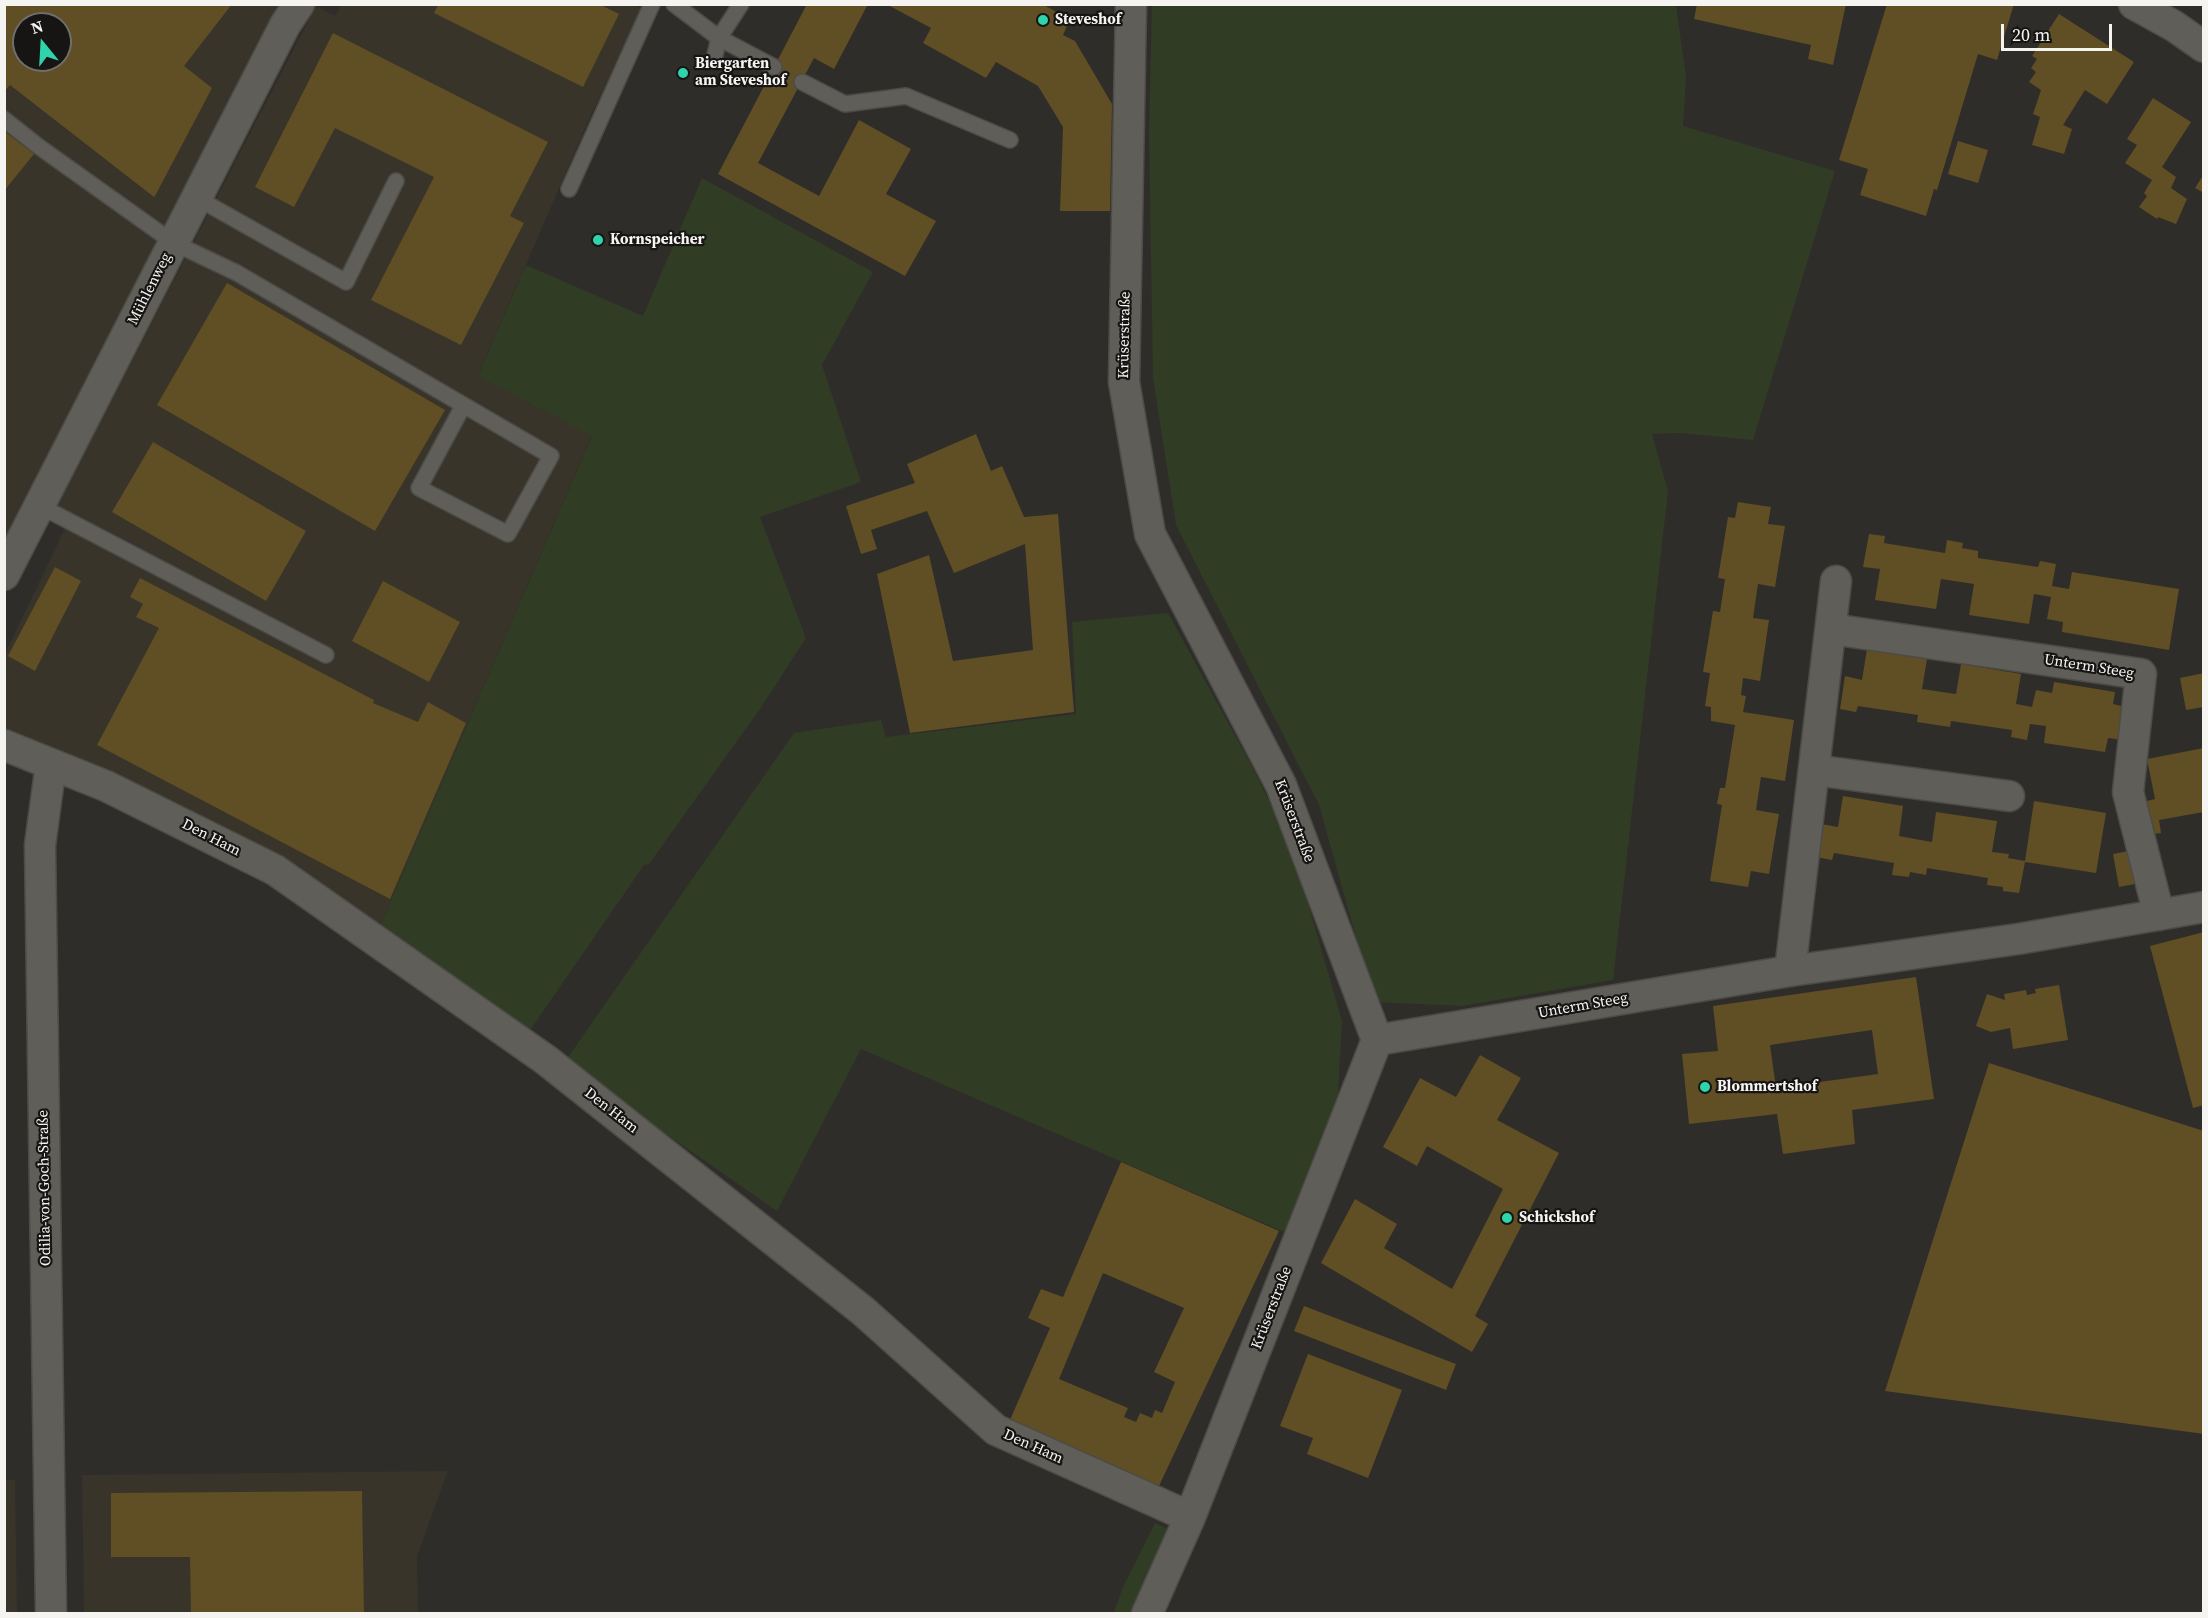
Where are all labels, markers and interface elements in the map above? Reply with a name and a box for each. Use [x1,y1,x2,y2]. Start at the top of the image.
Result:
place label: Steveshof [1055,11,1121,29]
north arrow [12,12,72,72]
scale bar [2004,12,2115,50]
marker: Steveshof [1036,13,1050,27]
text: N [28,15,46,39]
text: 20 m [2012,22,2050,47]
place label: Biergarten am Steveshof [695,55,786,90]
marker: Biergarten am Steveshof [676,66,690,80]
place label: Kornspeicher [610,231,705,249]
marker: Kornspeicher [591,233,605,247]
street label: Mühlenweg [124,250,176,328]
street label: Krüserstraße [1115,291,1135,379]
street label: Unterm Steeg [2043,651,2135,683]
street label: Krüserstraße [1270,777,1318,865]
street label: Den Ham [179,816,243,860]
street label: Unterm Steeg [1537,989,1629,1023]
place label: Blommertshof [1717,1078,1817,1096]
marker: Blommertshof [1698,1080,1712,1094]
street label: Den Ham [580,1084,642,1138]
street label: Odilia-von-Goch-Straße [35,1110,55,1266]
place label: Schickshof [1519,1209,1594,1227]
marker: Schickshof [1500,1211,1514,1225]
street label: Krüserstraße [1248,1264,1296,1352]
street label: Den Ham [1000,1426,1066,1468]

